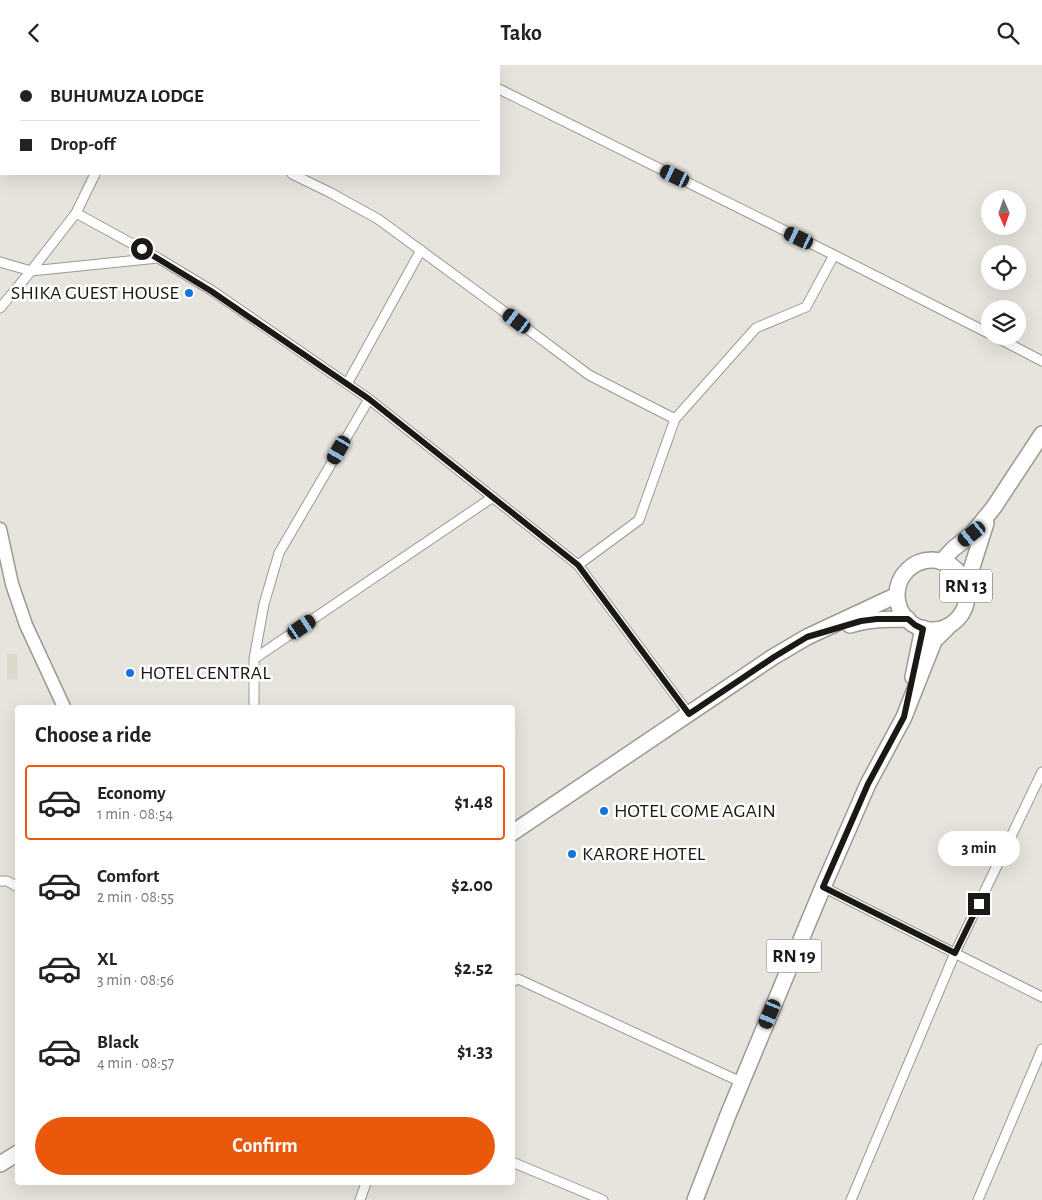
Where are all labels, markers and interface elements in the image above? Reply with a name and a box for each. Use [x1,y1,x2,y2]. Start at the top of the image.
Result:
icon: back [20,19,48,47]
icon: search [994,19,1022,47]
text: Tako [500,22,542,44]
text: BUHUMUZA LODGE [50,87,204,106]
text: Drop-off [50,135,115,154]
car [658,163,691,189]
north arrow [981,190,1026,235]
map controls [981,190,1026,345]
car [782,225,815,251]
route start [131,238,153,260]
button: locate [981,245,1026,290]
place label: SHIKA GUEST HOUSE [11,283,179,303]
marker: SHIKA GUEST HOUSE [183,287,195,299]
button: layers [981,300,1026,345]
car [500,306,533,336]
car [325,433,352,467]
car [955,519,988,549]
road number: RN 13 [940,569,992,603]
car [285,612,318,642]
place label: HOTEL CENTRAL [140,663,271,683]
marker: HOTEL CENTRAL [124,667,136,679]
text: Choose a ride [35,724,151,746]
icon: car [37,780,82,825]
text: Economy [97,784,166,803]
text: $1.48 [454,793,493,812]
place label: HOTEL COME AGAIN [614,801,776,821]
marker: HOTEL COME AGAIN [598,805,610,817]
text: 1 min · 08:54 [97,806,173,822]
callout: 3 min [938,831,1020,867]
text: 3 min [962,840,996,856]
place label: KARORE HOTEL [582,844,706,864]
marker: KARORE HOTEL [566,848,578,860]
icon: car [37,863,82,908]
text: Comfort [97,867,159,886]
text: $2.00 [451,876,493,895]
text: 2 min · 08:55 [97,889,174,905]
route end [968,893,990,915]
road number: RN 19 [766,939,822,973]
icon: car [37,946,82,991]
text: XL [97,950,117,969]
text: $2.52 [454,959,493,978]
text: 3 min · 08:56 [97,972,174,988]
car [757,997,782,1031]
icon: car [37,1029,82,1074]
text: Black [97,1033,139,1052]
text: $1.33 [457,1042,493,1061]
text: 4 min · 08:57 [97,1055,174,1071]
button: Confirm [35,1117,495,1175]

